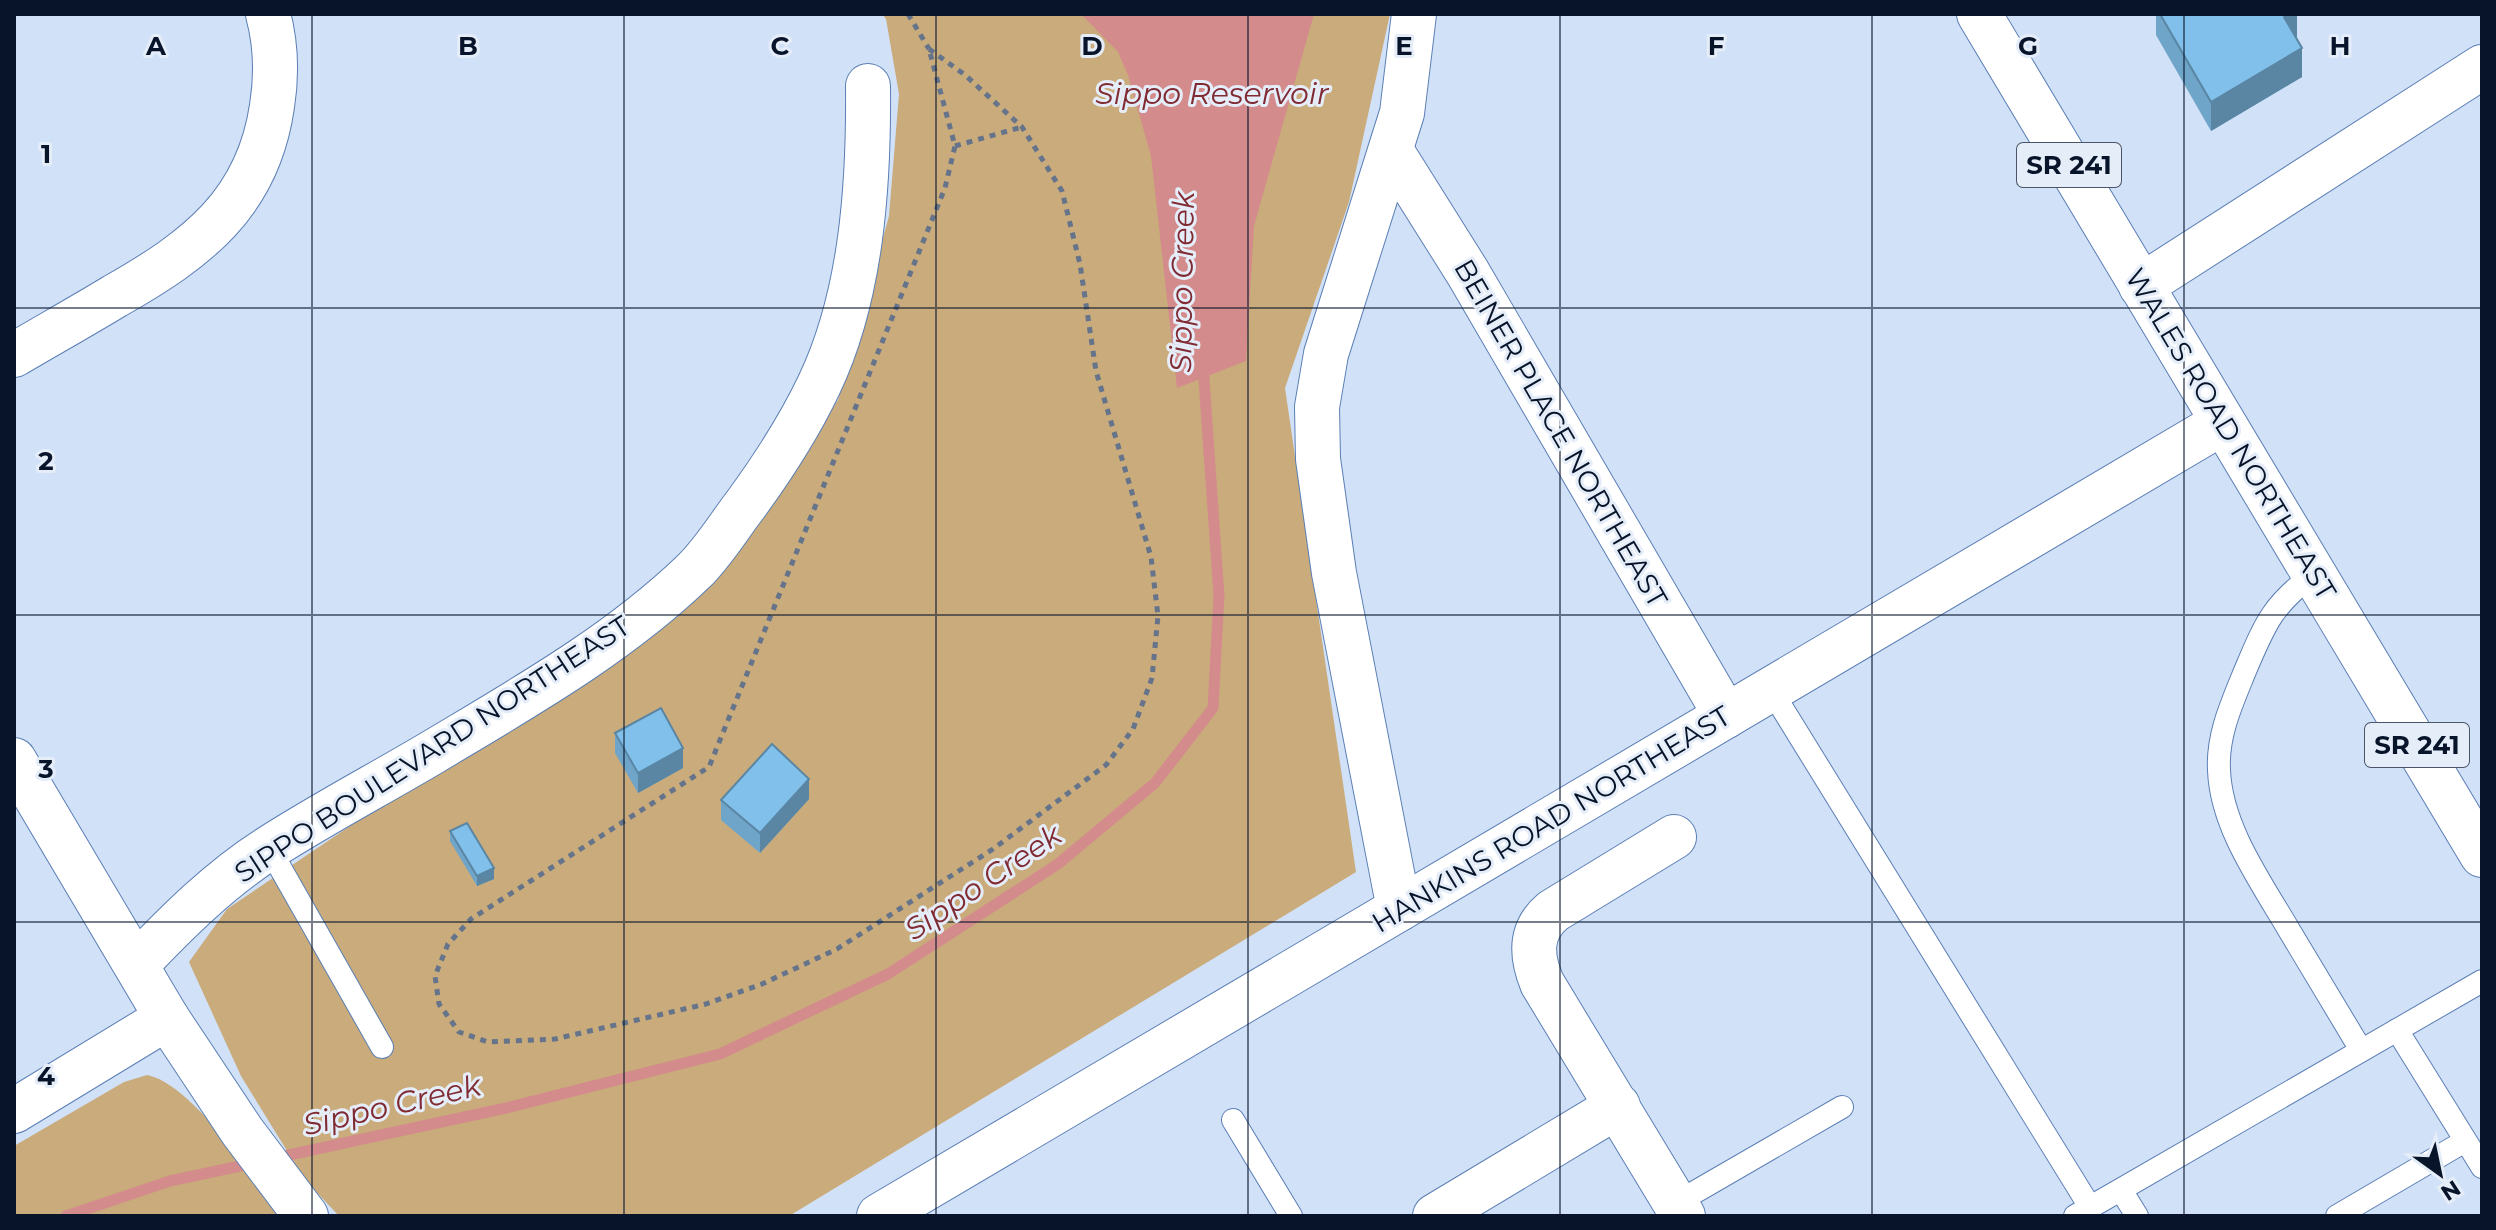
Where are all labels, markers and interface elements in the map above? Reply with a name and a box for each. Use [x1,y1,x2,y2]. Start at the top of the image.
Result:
text: A [145,30,167,62]
text: B [458,30,478,62]
text: C [771,30,790,62]
text: D [1081,30,1103,62]
text: E [1395,30,1413,62]
text: F [1708,30,1724,62]
text: G [2018,30,2038,62]
text: H [2329,30,2351,62]
water label: Sippo Reservoir [1095,75,1330,112]
text: 1 [41,138,51,170]
road number: SR 241 [2017,143,2121,187]
water label: Sippo Creek [1162,190,1202,373]
street label: BEINER PLACE NORTHEAST [1447,253,1675,613]
street label: WALES ROAD NORTHEAST [2118,262,2344,606]
text: 2 [38,445,54,477]
street label: SIPPO BOULEVARD NORTHEAST [228,608,636,890]
street label: HANKINS ROAD NORTHEAST [1366,698,1736,940]
road number: SR 241 [2365,723,2469,767]
text: 3 [37,753,54,785]
water label: Sippo Creek [898,815,1069,948]
text: 4 [37,1060,55,1092]
water label: Sippo Creek [300,1066,486,1143]
north arrow [2400,1134,2480,1214]
text: N [2436,1174,2465,1207]

